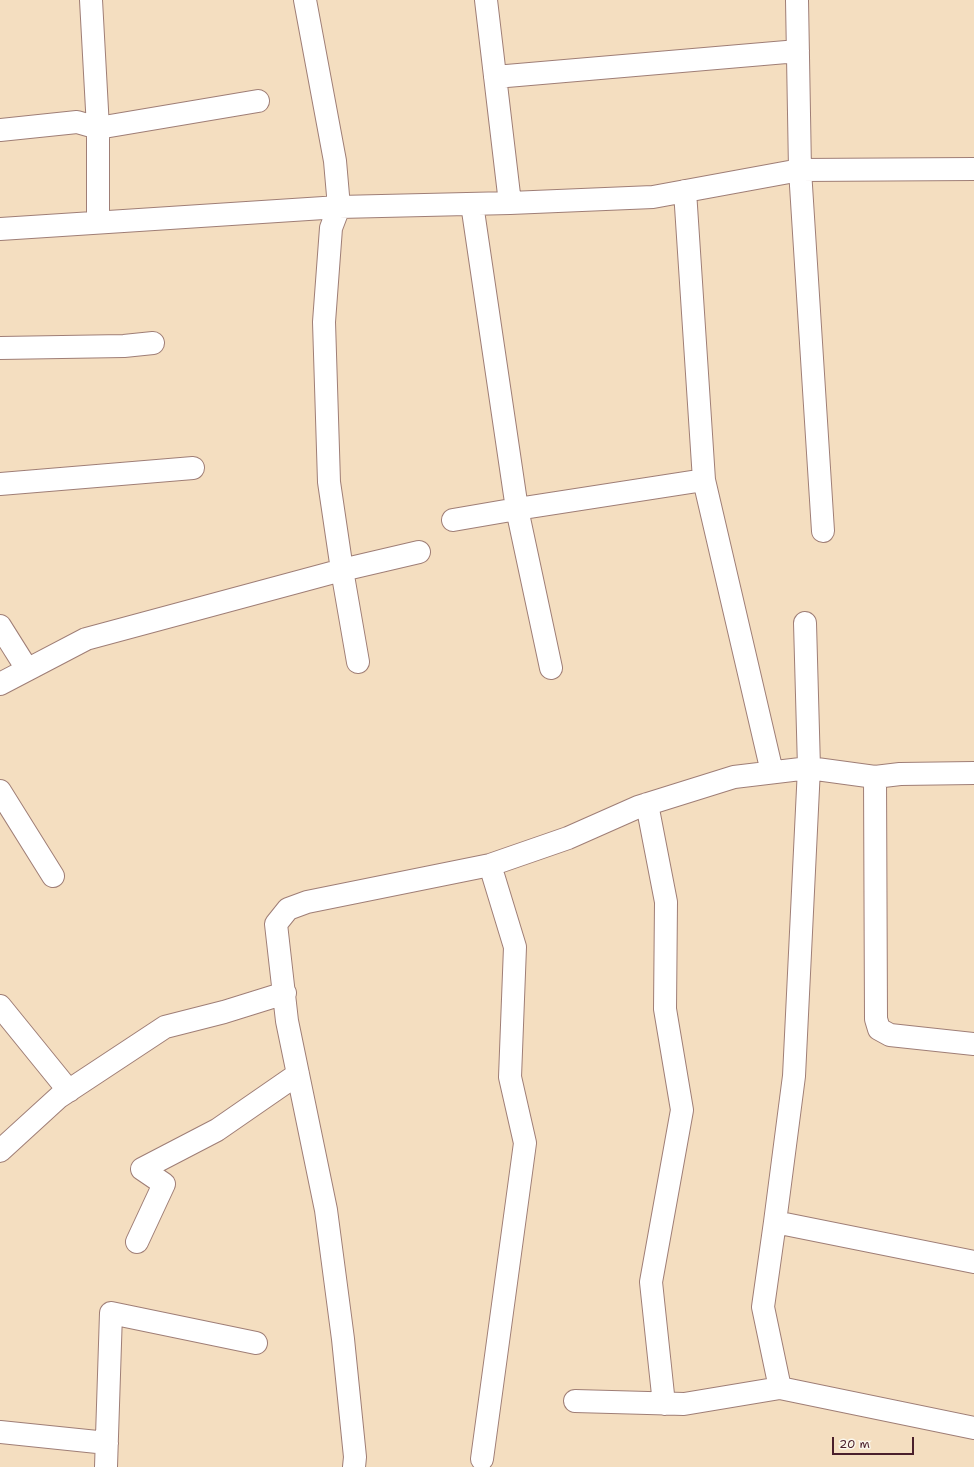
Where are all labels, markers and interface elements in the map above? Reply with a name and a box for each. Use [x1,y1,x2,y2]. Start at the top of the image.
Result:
scale bar [834,1429,916,1455]
text: 20 m [839,1436,870,1452]

